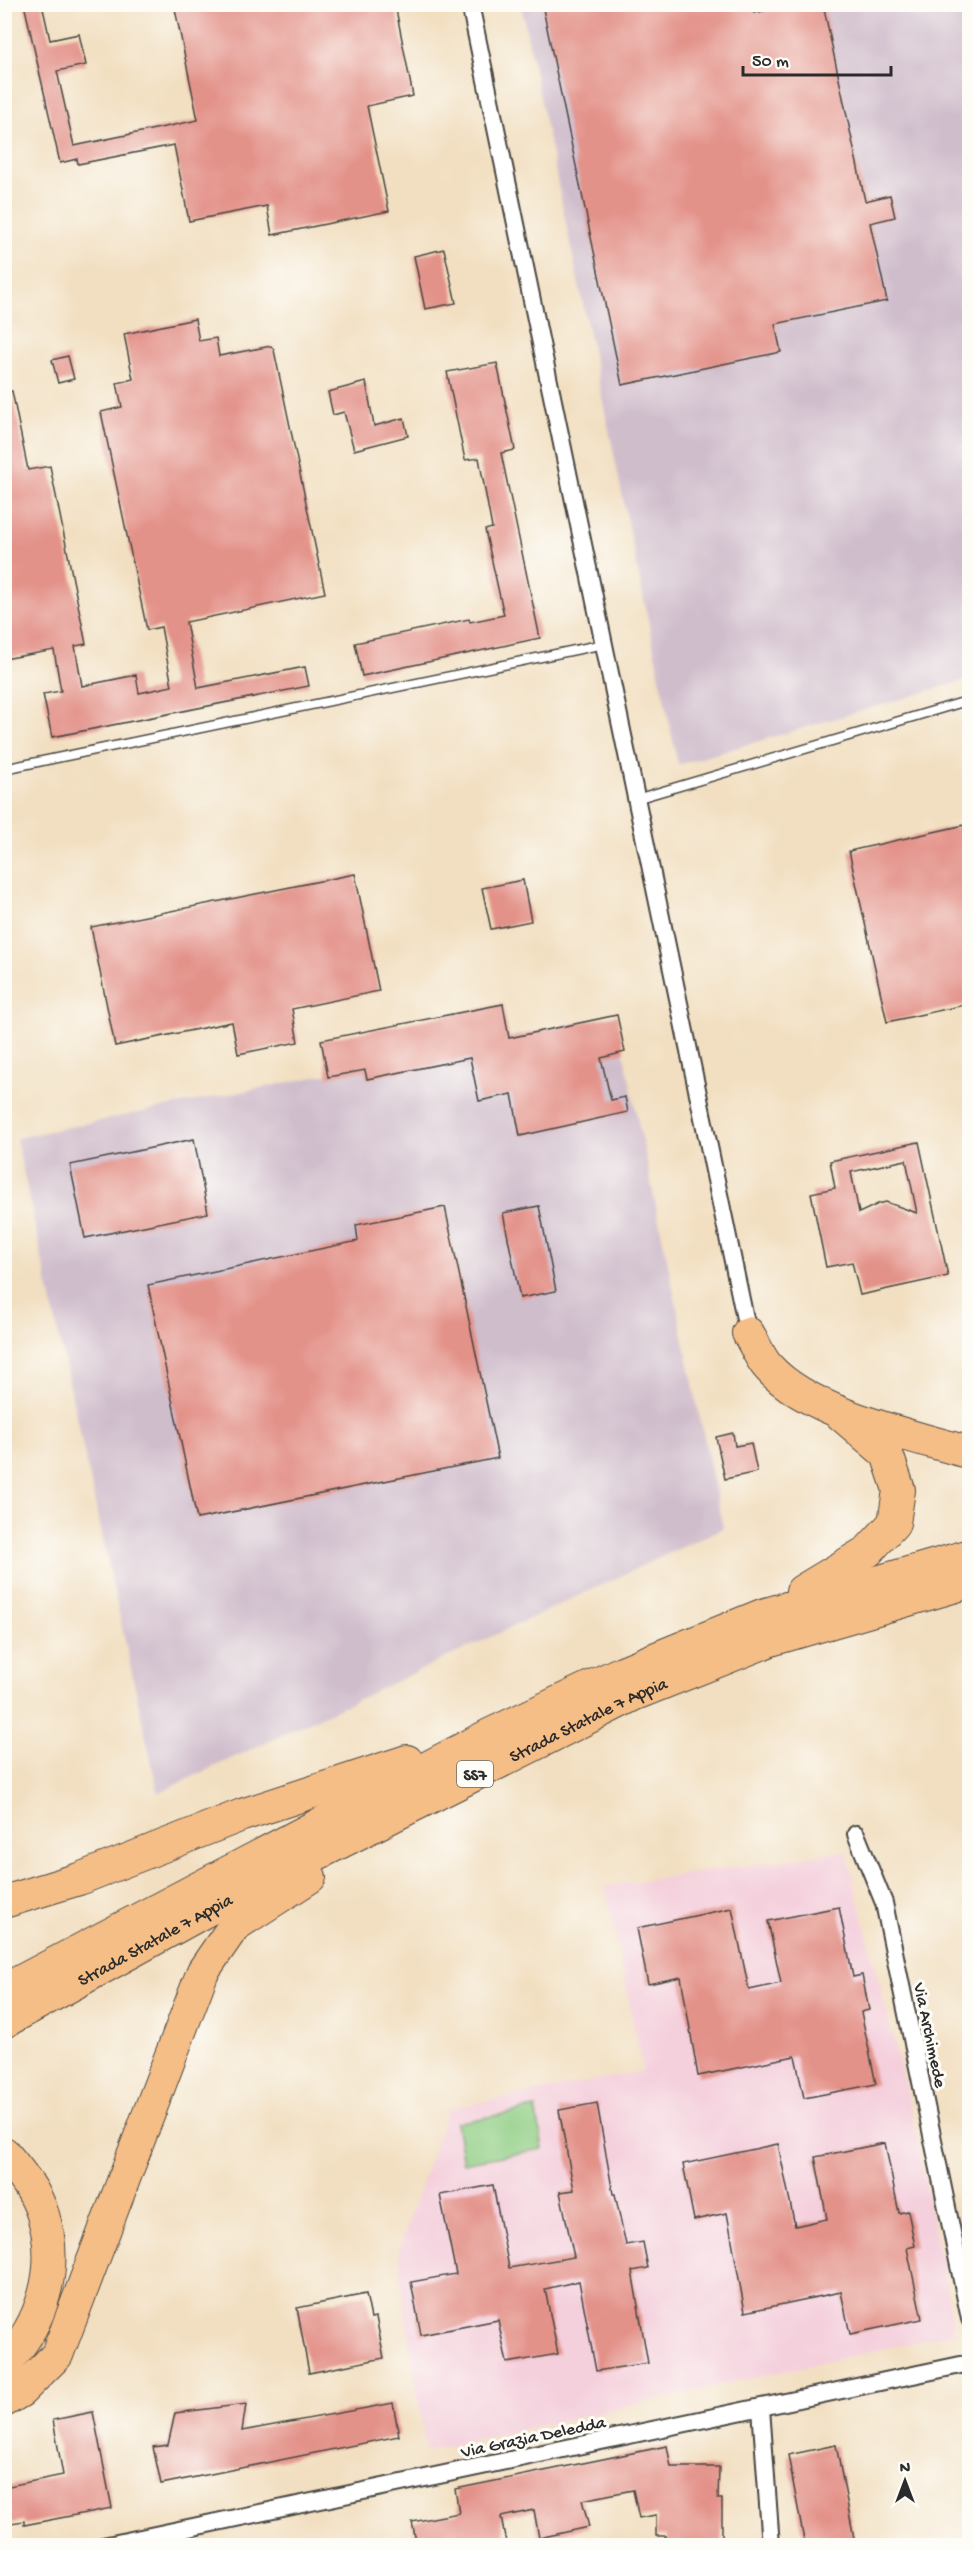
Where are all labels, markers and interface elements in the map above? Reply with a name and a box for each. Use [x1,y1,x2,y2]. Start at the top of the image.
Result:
scale bar [743,39,892,77]
text: 50 m [752,52,789,73]
street label: Strada Statale 7 Appia [506,1674,672,1769]
road number: SS7 [457,1761,493,1787]
street label: Strada Statale 7 Appia [75,1890,238,1992]
street label: Via Archimede [907,1980,950,2091]
street label: Via Grazia Deledda [458,2413,609,2464]
north arrow [875,2451,935,2511]
text: N [900,2460,911,2479]

